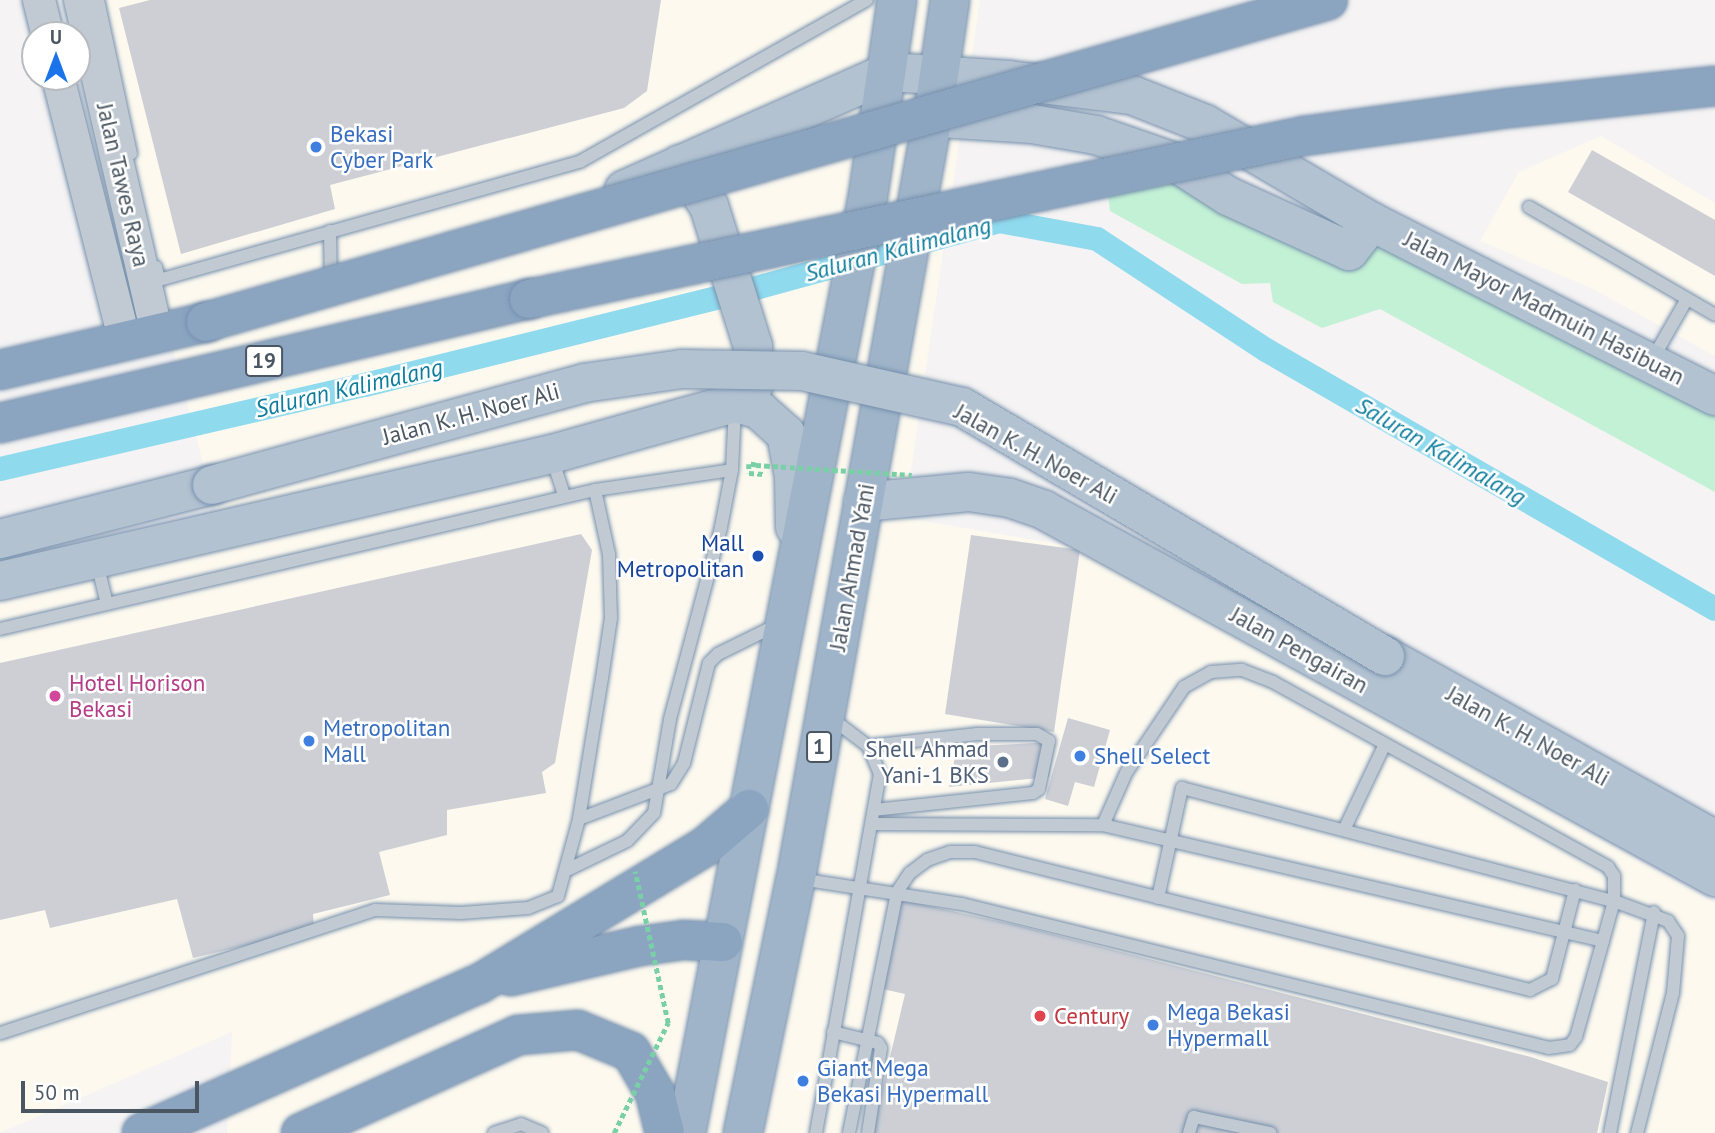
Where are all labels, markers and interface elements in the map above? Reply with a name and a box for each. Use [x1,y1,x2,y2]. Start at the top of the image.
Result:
north arrow [21,21,91,91]
text: U [50,25,62,49]
street label: Jalan Tawes Raya [91,100,155,270]
place label: Bekasi Cyber Park [330,120,433,174]
marker: Bekasi Cyber Park [308,139,324,155]
water label: Saluran Kalimalang [802,210,994,288]
street label: Jalan Mayor Madmuin Hasibuan [1399,225,1689,391]
road number: 19 [245,344,283,378]
water label: Saluran Kalimalang [253,352,445,424]
street label: Jalan K. H. Noer Ali [377,377,565,451]
water label: Saluran Kalimalang [1351,391,1531,511]
street label: Jalan K. H. Noer Ali [948,397,1124,511]
street label: Jalan Ahmad Yani [824,480,880,654]
place label: Mall Metropolitan [617,529,744,583]
marker: Mall Metropolitan [750,548,766,564]
street label: Jalan Pengairan [1225,601,1373,699]
place label: Hotel Horison Bekasi [69,669,205,723]
street label: Jalan K. H. Noer Ali [1440,679,1616,793]
marker: Hotel Horison Bekasi [47,688,63,704]
place label: Metropolitan Mall [323,714,450,768]
road number: 1 [805,730,833,764]
marker: Metropolitan Mall [301,733,317,749]
place label: Shell Ahmad Yani-1 BKS [864,735,989,789]
place label: Shell Select [1094,742,1210,770]
marker: Shell Select [1072,748,1088,764]
marker: Shell Ahmad Yani-1 BKS [995,754,1011,770]
place label: Mega Bekasi Hypermall [1167,998,1290,1052]
place label: Century [1054,1002,1129,1030]
marker: Century [1032,1008,1048,1024]
marker: Mega Bekasi Hypermall [1145,1017,1161,1033]
place label: Giant Mega Bekasi Hypermall [817,1054,988,1108]
scale bar [24,1066,203,1110]
marker: Giant Mega Bekasi Hypermall [795,1073,811,1089]
text: 50 m [34,1079,80,1106]

